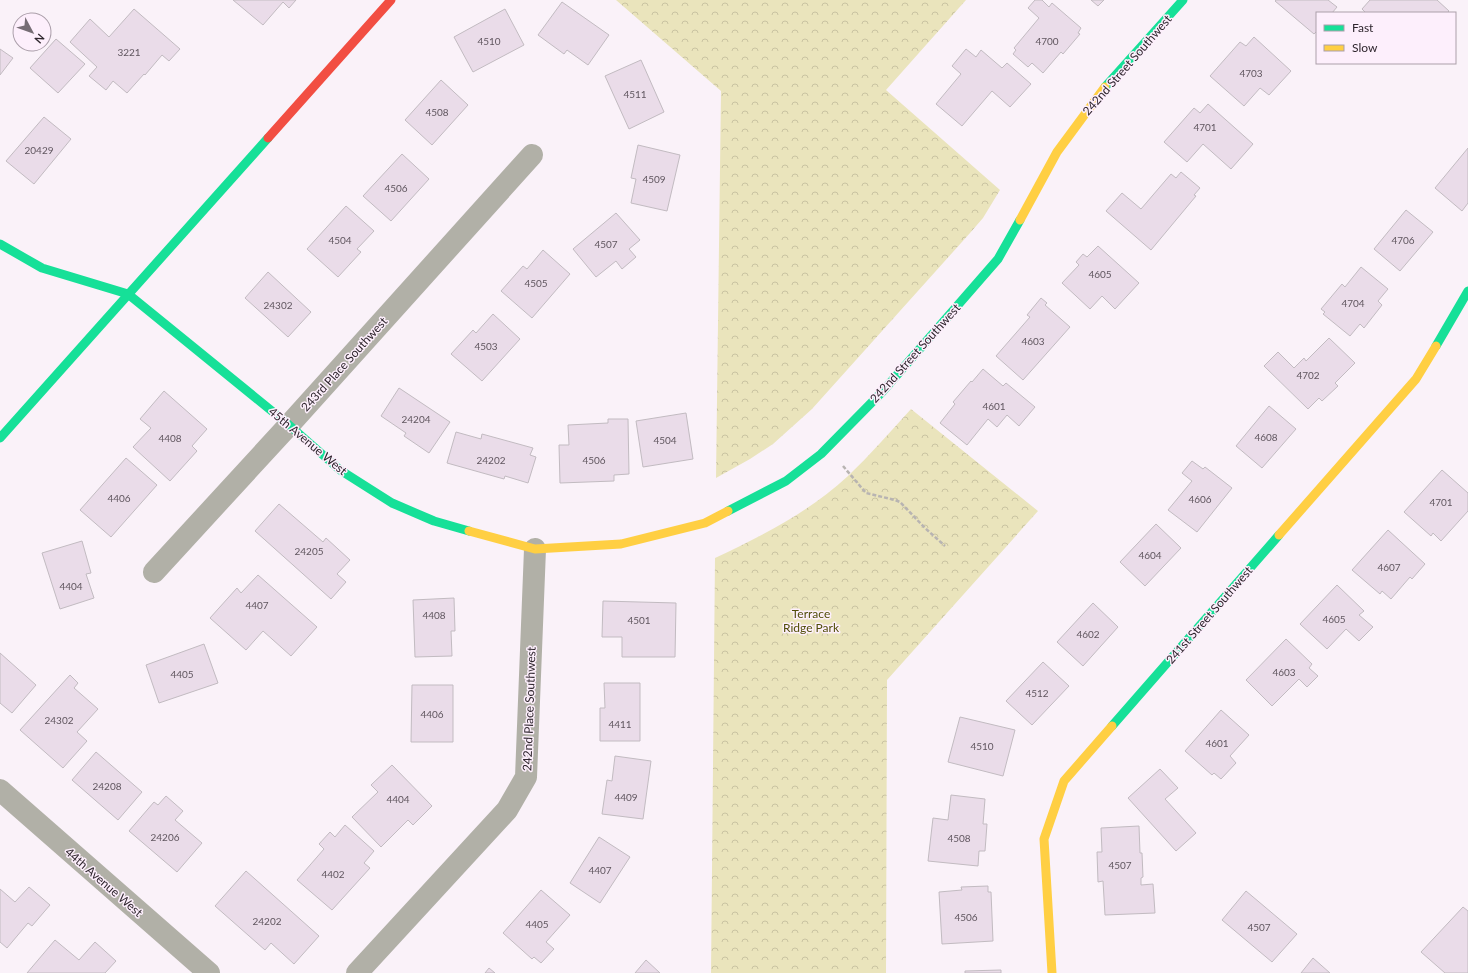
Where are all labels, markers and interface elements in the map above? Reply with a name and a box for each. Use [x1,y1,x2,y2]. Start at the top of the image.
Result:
street label: 242nd Street Southwest [1079,11,1175,118]
north arrow [12,12,52,52]
legend [1316,12,1456,64]
text: Fast [1352,20,1374,35]
text: N [32,31,48,46]
house number: 4510 [477,35,501,47]
house number: 4700 [1035,35,1059,47]
text: Slow [1352,40,1378,55]
house number: 3221 [117,46,141,58]
house number: 4703 [1239,67,1263,79]
house number: 4511 [623,88,647,100]
house number: 4508 [425,106,449,118]
house number: 4701 [1193,121,1217,133]
house number: 20429 [24,144,54,156]
house number: 4509 [642,173,666,185]
house number: 4506 [384,182,408,194]
house number: 4504 [328,234,352,246]
house number: 4706 [1391,234,1415,246]
house number: 4507 [594,238,618,250]
house number: 4605 [1088,268,1112,280]
house number: 4505 [524,277,548,289]
house number: 4704 [1341,297,1365,309]
house number: 24302 [263,299,293,311]
street label: 242nd Street Southwest [867,300,964,406]
street label: 243rd Place Southwest [298,313,391,414]
house number: 4603 [1021,335,1045,347]
house number: 4503 [474,340,498,352]
house number: 4702 [1296,369,1320,381]
house number: 4601 [982,400,1006,412]
street label: 45th Avenue West [266,404,351,479]
house number: 24204 [401,413,431,425]
house number: 4608 [1254,431,1278,443]
house number: 4408 [158,432,182,444]
house number: 4504 [653,434,677,446]
house number: 24202 [476,454,506,466]
house number: 4506 [582,454,606,466]
house number: 4406 [107,492,131,504]
house number: 4606 [1188,493,1212,505]
house number: 4701 [1429,496,1453,508]
house number: 24205 [294,545,324,557]
house number: 4604 [1138,549,1162,561]
house number: 4607 [1377,561,1401,573]
street label: 241st Street Southwest [1163,563,1256,667]
house number: 4404 [59,580,83,592]
house number: 4407 [245,599,269,611]
park label: Terrace Ridge Park [783,606,840,635]
house number: 4408 [422,609,446,621]
house number: 4605 [1322,613,1346,625]
house number: 4501 [627,614,651,626]
house number: 4602 [1076,628,1100,640]
street label: 242nd Place Southwest [519,646,539,771]
house number: 4603 [1272,666,1296,678]
house number: 4405 [170,668,194,680]
house number: 4512 [1025,687,1049,699]
house number: 4406 [420,708,444,720]
house number: 24302 [44,714,74,726]
house number: 4411 [608,718,632,730]
house number: 4601 [1205,737,1229,749]
house number: 4510 [970,740,994,752]
house number: 24208 [92,780,122,792]
house number: 4409 [614,791,638,803]
house number: 4404 [386,793,410,805]
house number: 24206 [150,831,180,843]
house number: 4508 [947,832,971,844]
street label: 44th Avenue West [62,844,146,920]
house number: 4507 [1108,859,1132,871]
house number: 4407 [588,864,612,876]
house number: 4402 [321,868,345,880]
house number: 4506 [954,911,978,923]
house number: 24202 [252,915,282,927]
house number: 4405 [525,918,549,930]
house number: 4507 [1247,921,1271,933]

